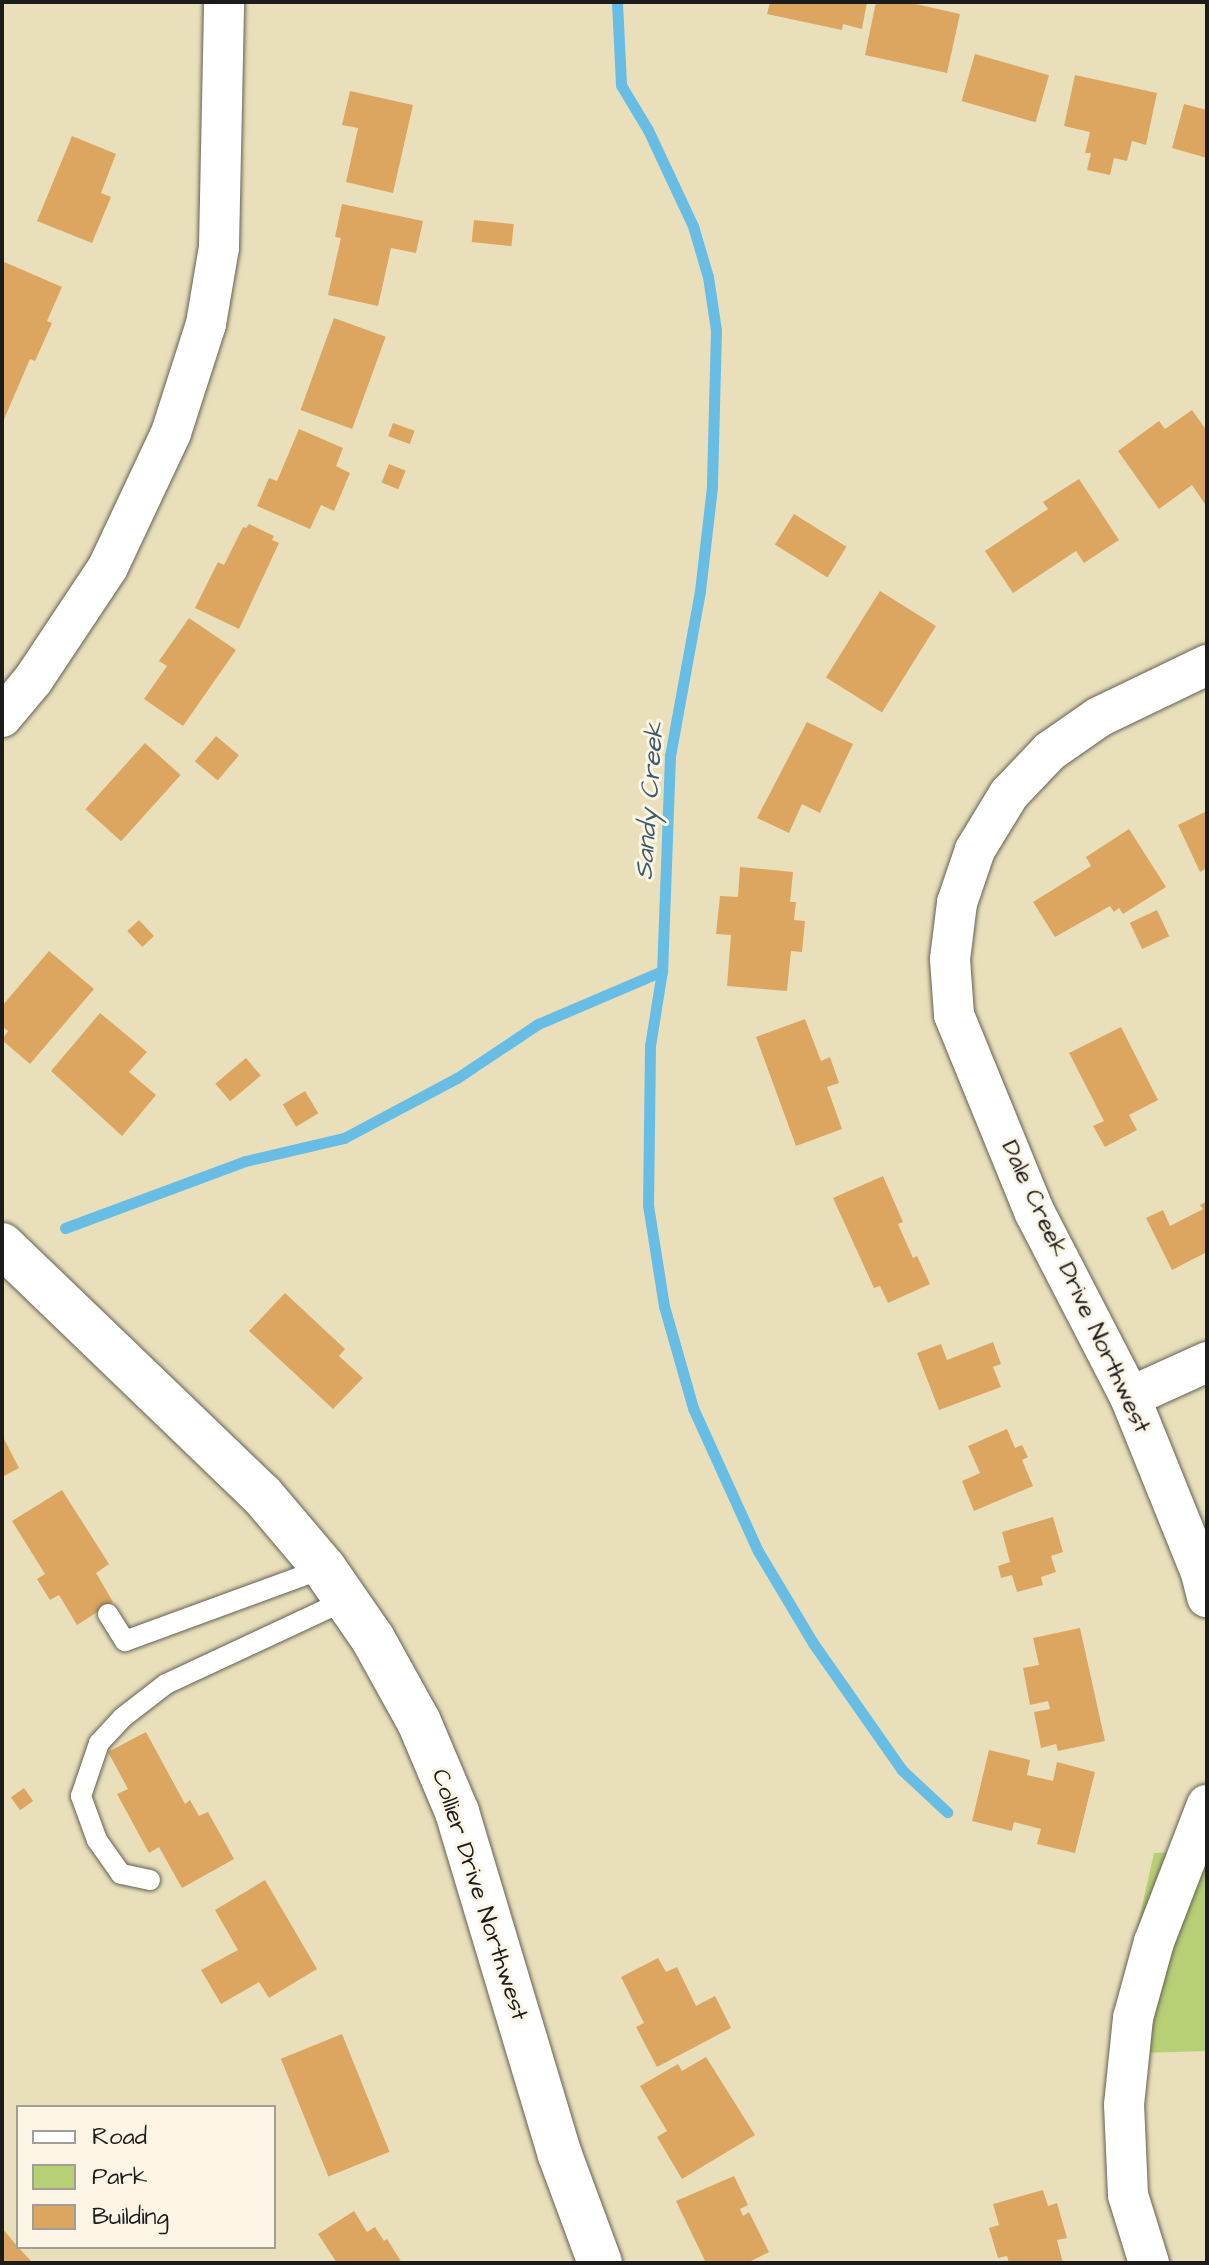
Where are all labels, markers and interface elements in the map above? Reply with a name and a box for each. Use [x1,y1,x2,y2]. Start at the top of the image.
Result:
water label: Sandy Creek [629,721,671,881]
street label: Dale Creek Drive Northwest [994,1136,1156,1438]
street label: Collier Drive Northwest [425,1766,533,2024]
legend [16,2105,276,2249]
text: Road [92,2120,147,2154]
text: Park [92,2160,148,2194]
text: Building [92,2200,169,2234]

